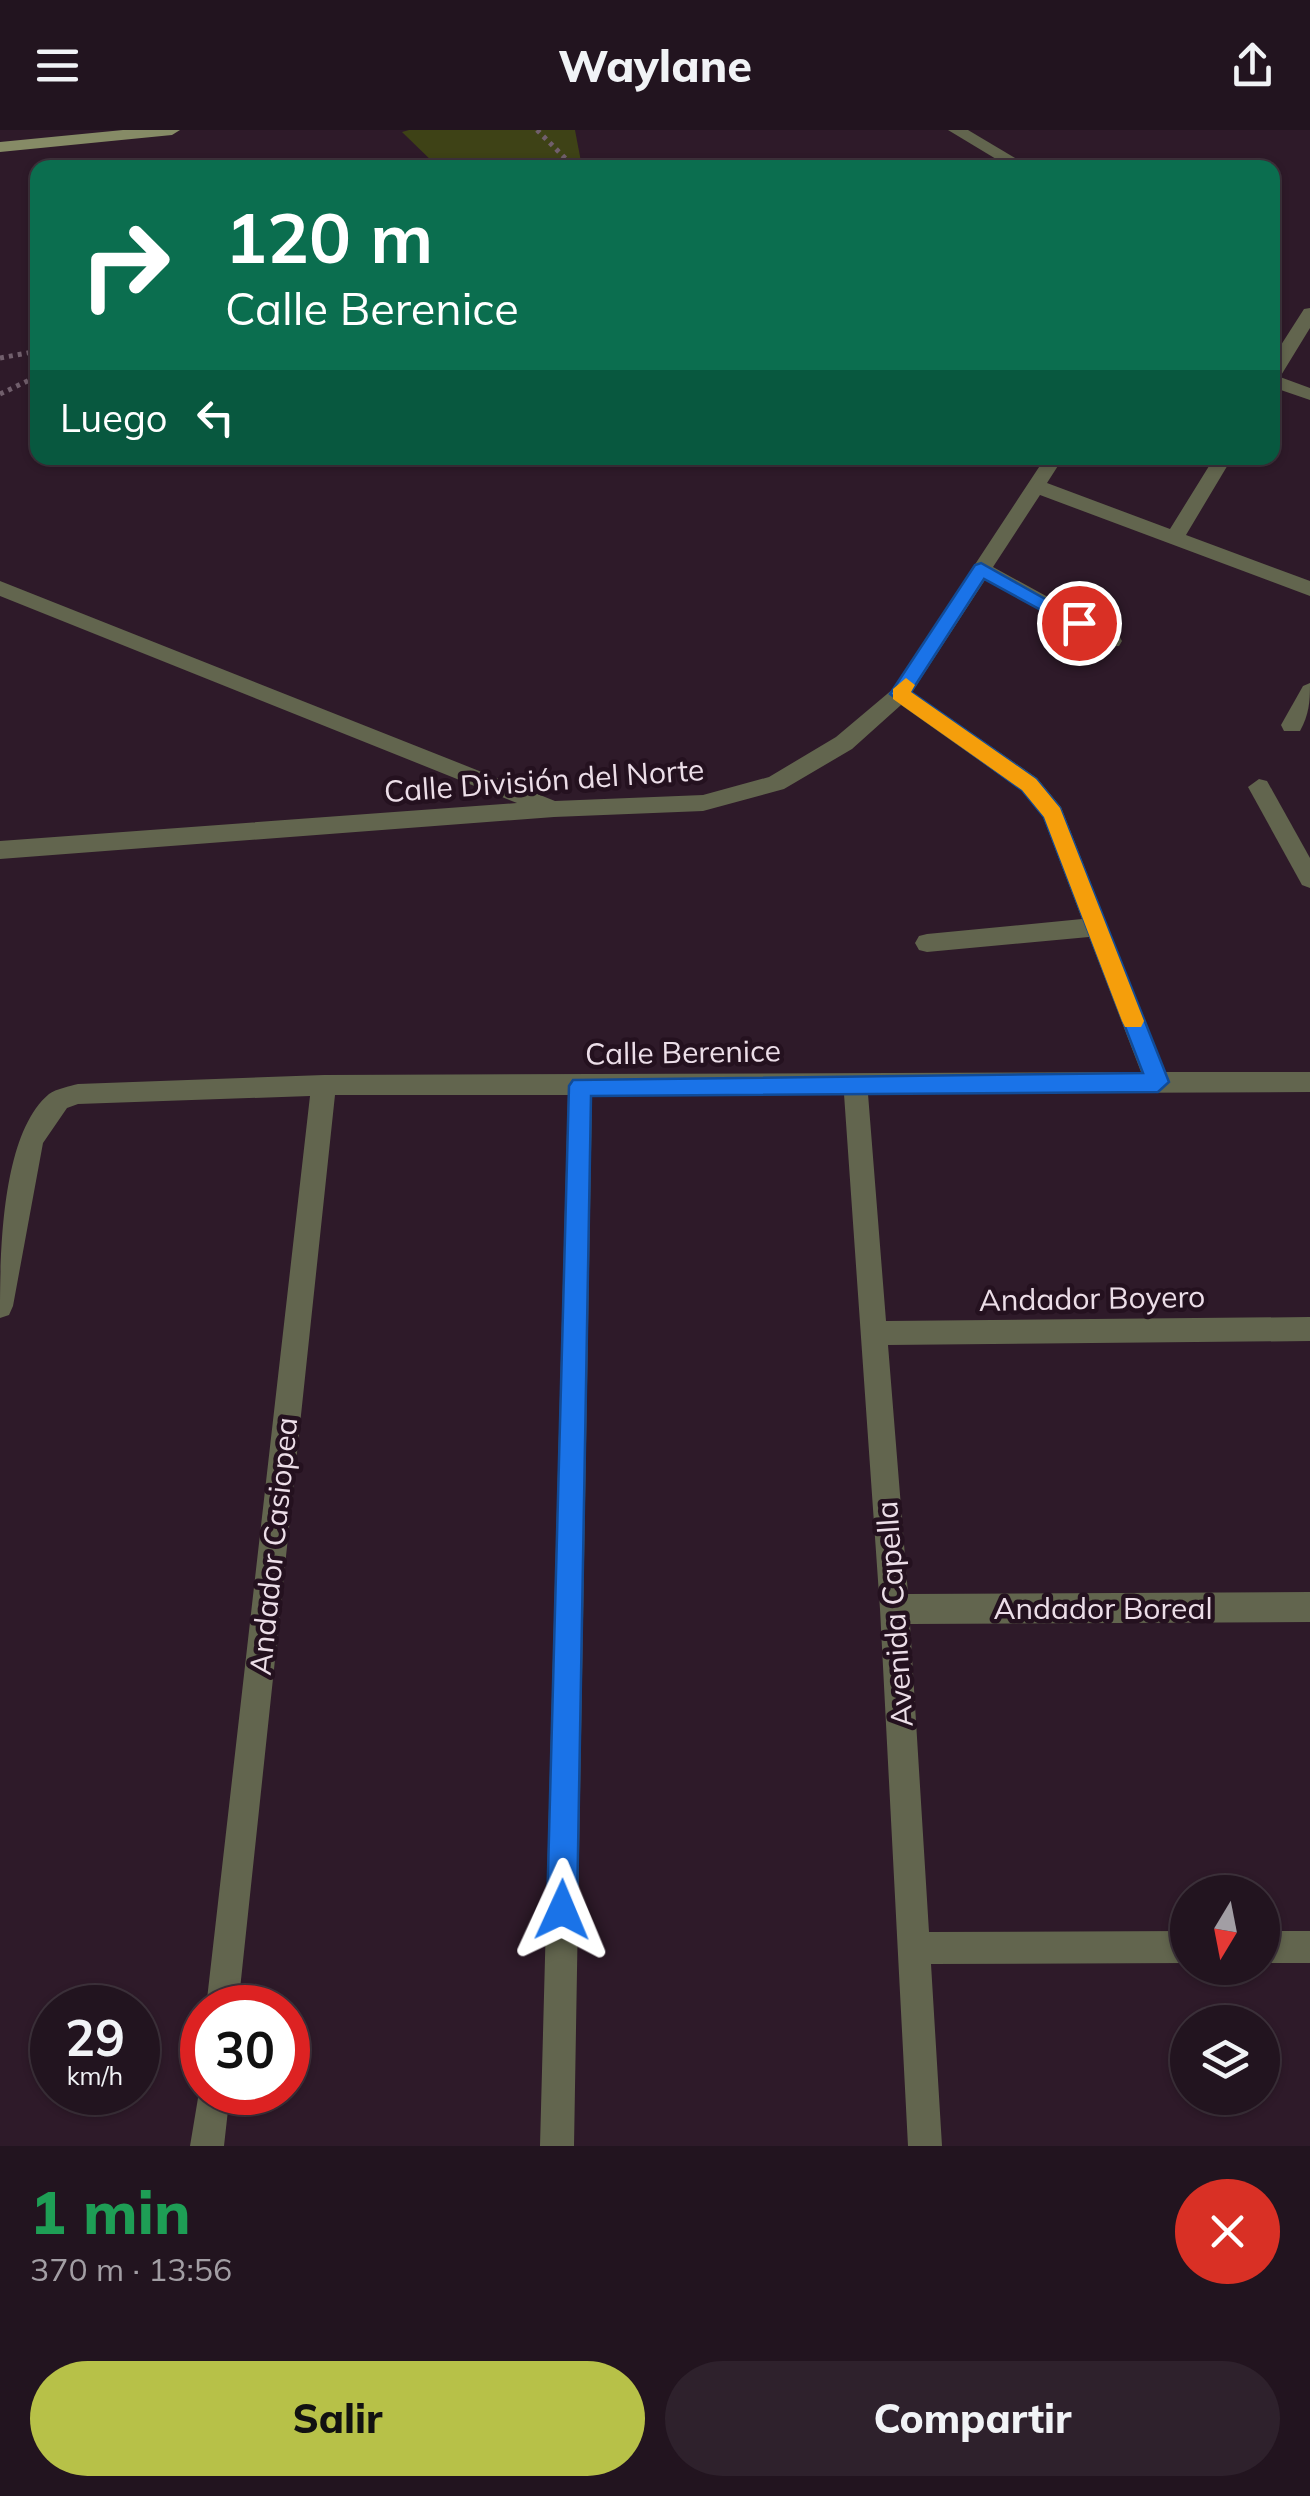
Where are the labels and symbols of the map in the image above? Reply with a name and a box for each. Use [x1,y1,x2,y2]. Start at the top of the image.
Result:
pin [1037,581,1122,666]
street label: Calle División del Norte [383,750,705,810]
street label: Calle Berenice [585,1031,781,1073]
street label: Andador Boyero [978,1277,1206,1319]
street label: Andador Casiopea [241,1415,305,1677]
street label: Avenida Capella [867,1500,921,1728]
street label: Andador Boreal [993,1589,1213,1627]
position arrow [510,1858,614,1962]
north arrow [1170,1875,1280,1985]
speed limit sign: 30 [180,1985,310,2115]

